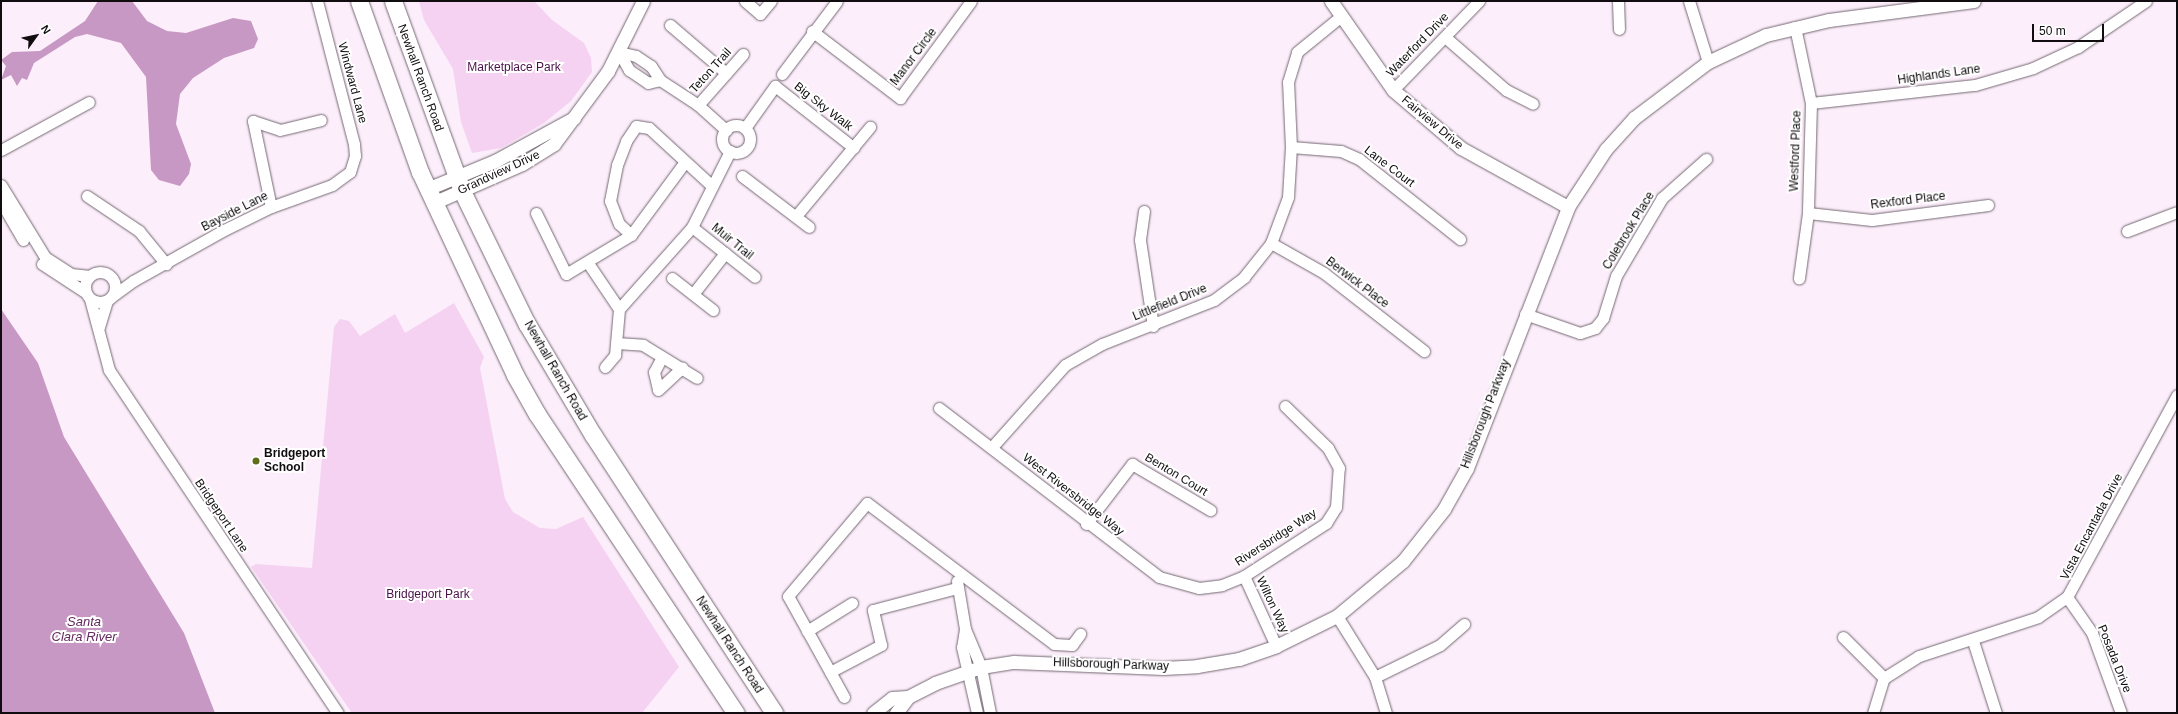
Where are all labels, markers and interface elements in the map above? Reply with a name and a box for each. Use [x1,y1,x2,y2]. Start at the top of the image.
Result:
street label: Waterford Drive [1384,10,1452,80]
north arrow [16,16,56,56]
scale bar [2034,16,2106,42]
text: N [39,23,53,36]
street label: Newhall Ranch Road [394,23,446,133]
text: 50 m [2039,24,2066,38]
street label: Manor Circle [888,26,940,88]
street label: Windward Lane [334,41,370,125]
street label: Teton Trail [687,46,735,96]
park label: Marketplace Park [467,61,561,75]
street label: Highlands Lane [1897,62,1981,88]
street label: Big Sky Walk [791,80,855,134]
street label: Fairview Drive [1398,93,1466,153]
street label: Westford Place [1787,110,1805,192]
street label: Lane Court [1361,143,1417,191]
street label: Grandview Drive [456,148,542,198]
street label: Bayside Lane [199,189,271,235]
street label: Rexford Place [1870,189,1946,213]
street label: Colebrook Place [1600,190,1658,272]
street label: Muir Trail [708,221,756,263]
street label: Berwick Place [1323,255,1391,311]
street label: Littlefield Drive [1131,282,1209,324]
street label: Newhall Ranch Road [521,319,589,423]
street label: Hillsborough Parkway [1458,357,1514,471]
place label: Bridgeport School [264,447,325,475]
street label: West Riversbridge Way [1019,451,1127,539]
street label: Benton Court [1142,451,1210,499]
marker: Bridgeport School [251,456,261,466]
street label: Vista Encantada Drive [2058,471,2126,583]
street label: Bridgeport Lane [191,477,251,555]
street label: Riversbridge Way [1233,506,1319,570]
street label: Wilton Way [1253,575,1291,635]
park label: Bridgeport Park [386,588,470,602]
street label: Newhall Ranch Road [692,594,766,696]
water label: Santa Clara River [51,615,117,646]
street label: Posada Drive [2094,623,2134,695]
street label: Hillsborough Parkway [1053,656,1169,674]

